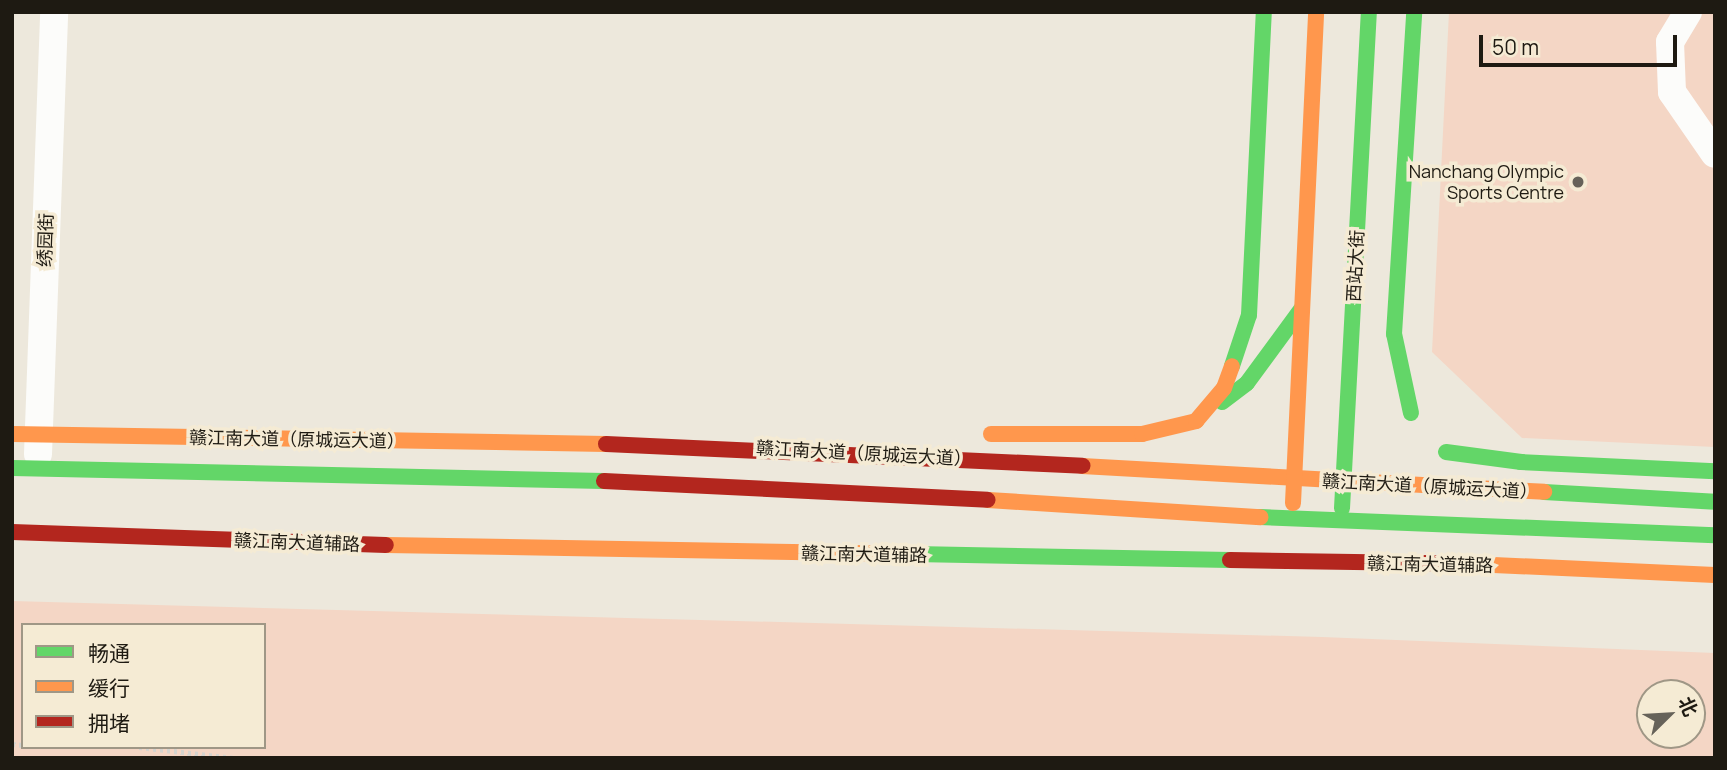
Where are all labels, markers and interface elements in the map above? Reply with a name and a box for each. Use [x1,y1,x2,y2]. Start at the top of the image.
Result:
scale bar [1482,21,1680,65]
text: 50 m [1492,33,1539,61]
place label: Nanchang Olympic Sports Centre [1409,161,1564,204]
marker: Nanchang Olympic Sports Centre [1570,174,1586,190]
street label: 绣园街 [33,213,57,267]
street label: 西站大街 [1342,229,1368,303]
street label: 赣江南大道（原城运大道） [189,426,405,452]
street label: 赣江南大道（原城运大道） [756,437,972,469]
street label: 赣江南大道（原城运大道） [1322,470,1538,502]
street label: 赣江南大道辅路 [234,529,360,555]
street label: 赣江南大道辅路 [801,542,927,566]
street label: 赣江南大道辅路 [1367,552,1493,576]
legend [21,623,266,749]
text: 畅通 [88,639,130,667]
text: 缓行 [88,674,130,702]
north arrow [1636,679,1706,749]
text: 北 [1673,692,1704,720]
text: 拥堵 [88,709,130,737]

